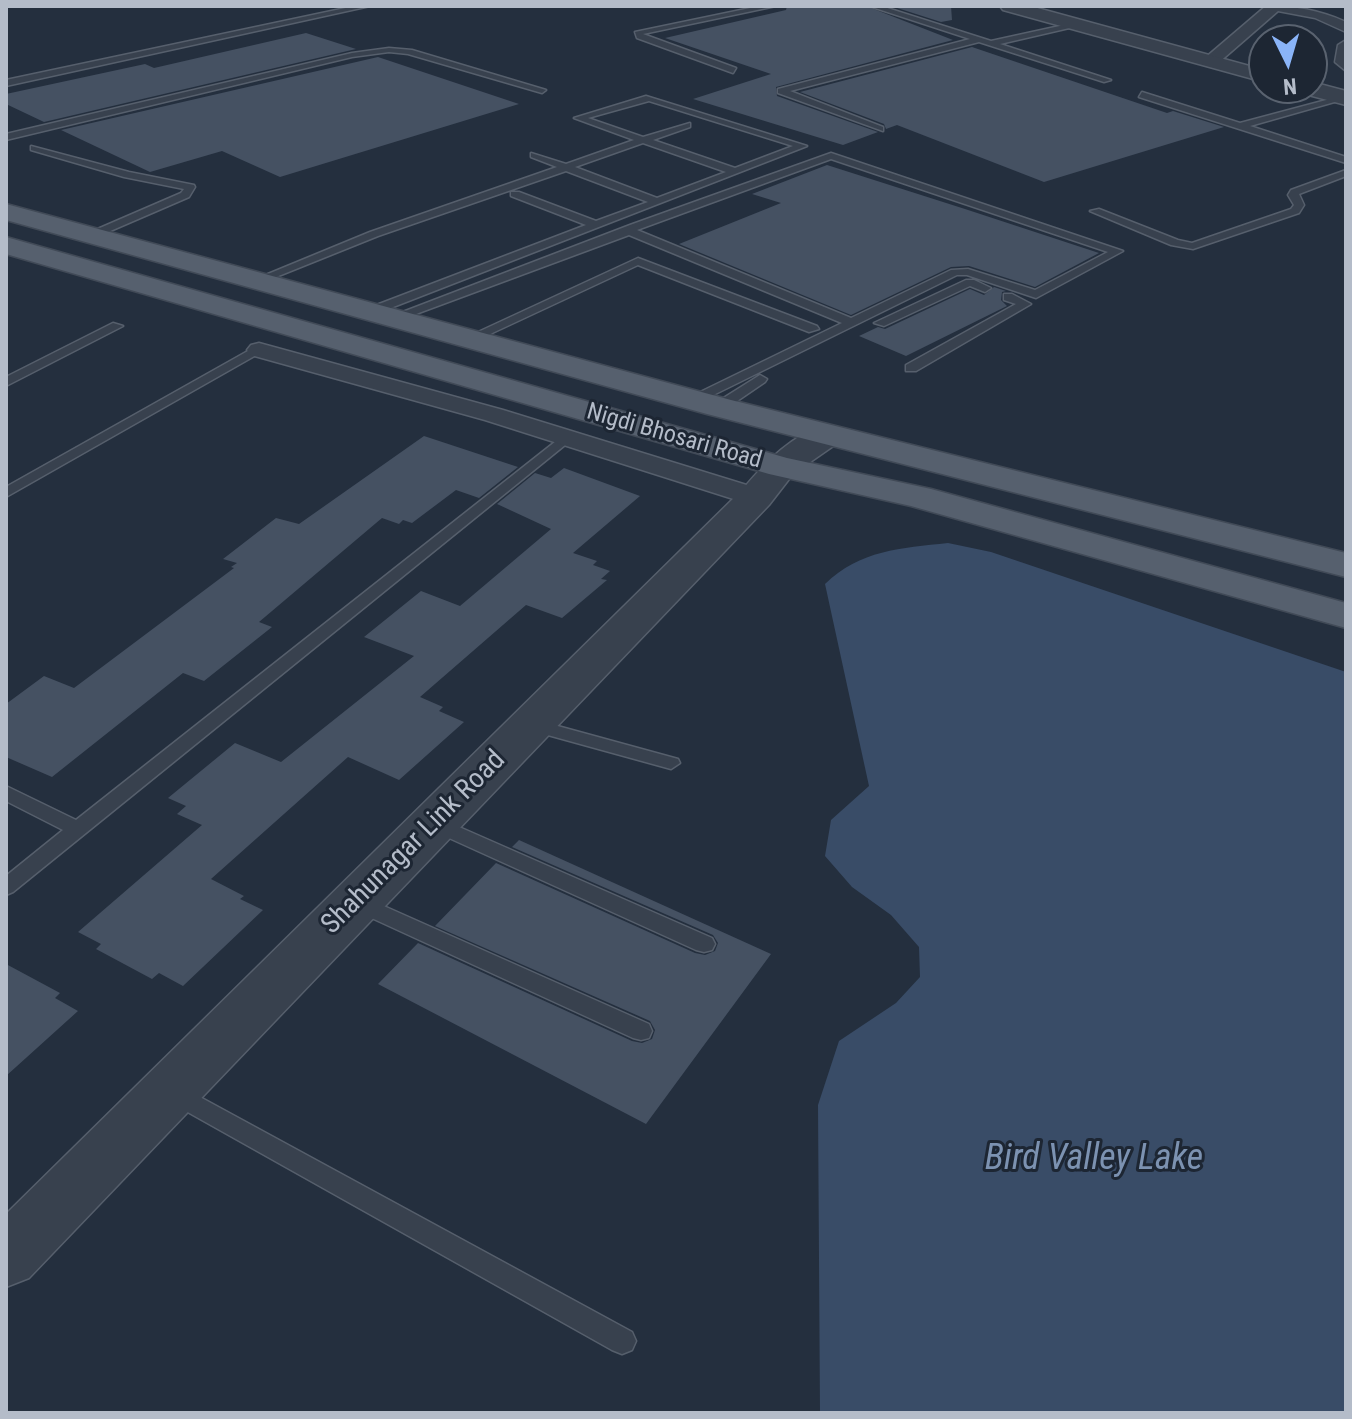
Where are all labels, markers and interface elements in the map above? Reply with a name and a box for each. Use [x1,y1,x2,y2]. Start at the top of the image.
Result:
north arrow [1248,24,1328,104]
text: N [1282,73,1298,99]
street label: Nigdi Bhosari Road [583,398,765,476]
street label: Shahunagar Link Road [315,744,513,942]
water label: Bird Valley Lake [985,1138,1203,1182]

